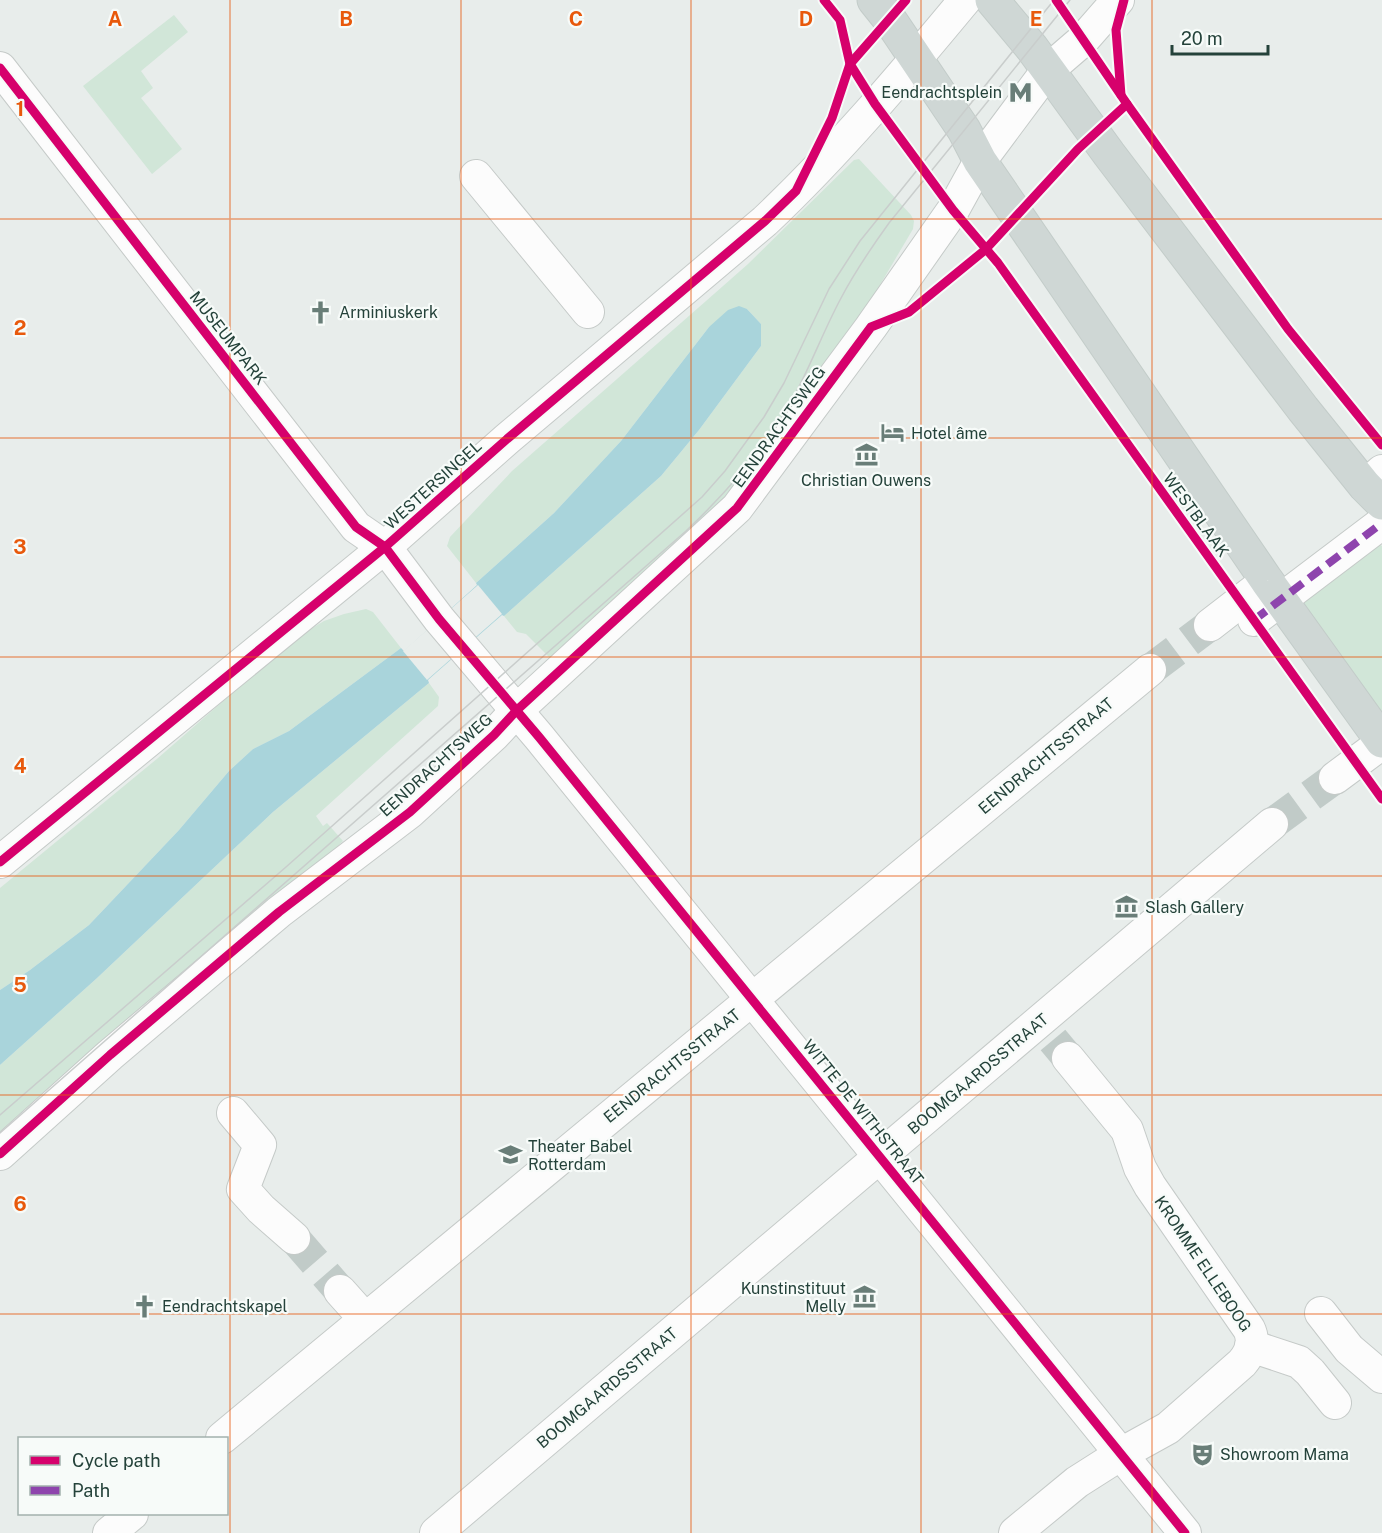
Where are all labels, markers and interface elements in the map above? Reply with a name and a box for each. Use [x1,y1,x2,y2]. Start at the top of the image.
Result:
text: A [108,7,122,31]
text: B [339,7,353,31]
text: C [569,7,583,31]
text: D [799,7,813,31]
text: E [1030,7,1042,31]
scale bar [1172,18,1268,56]
text: 20 m [1181,28,1223,49]
metro station icon: Eendrachtsplein [1007,79,1033,105]
place label: Eendrachtsplein [881,83,1002,102]
text: 1 [16,97,24,121]
street label: MUSEUMPARK [186,287,271,389]
church icon: Arminiuskerk [308,299,334,325]
place label: Arminiuskerk [339,303,438,322]
text: 2 [14,316,26,340]
street label: EENDRACHTSWEG [729,363,829,491]
hotel icon: Hotel âme [880,420,906,446]
place label: Hotel âme [911,424,987,443]
street label: WESTERSINGEL [381,436,485,534]
museum icon: Christian Ouwens [853,442,879,468]
street label: WESTBLAAK [1159,469,1233,561]
place label: Christian Ouwens [801,471,931,490]
text: 3 [13,535,27,559]
street label: EENDRACHTSSTRAAT [975,694,1118,818]
street label: EENDRACHTSWEG [376,709,496,821]
text: 4 [13,754,27,778]
museum icon: Slash Gallery [1114,894,1140,920]
place label: Slash Gallery [1145,898,1245,917]
text: 5 [13,973,27,997]
street label: EENDRACHTSSTRAAT [600,1005,745,1127]
street label: BOOMGAARDSSTRAAT [904,1009,1052,1138]
street label: WITTE DE WITHSTRAAT [799,1036,928,1189]
place label: Theater Babel Rotterdam [528,1137,633,1174]
school or university icon: Theater Babel Rotterdam [497,1142,523,1168]
text: 6 [13,1192,27,1216]
street label: KROMME ELLEBOOG [1150,1192,1256,1336]
place label: Kunstinstituut Melly [741,1279,846,1316]
museum icon: Kunstinstituut Melly [851,1284,877,1310]
church icon: Eendrachtskapel [131,1293,157,1319]
place label: Eendrachtskapel [162,1297,288,1316]
street label: BOOMGAARDSSTRAAT [533,1323,681,1452]
legend [18,1437,228,1515]
theatre icon: Showroom Mama [1189,1441,1215,1467]
place label: Showroom Mama [1220,1445,1349,1464]
text: Cycle path [72,1450,161,1471]
text: Path [72,1480,110,1501]

